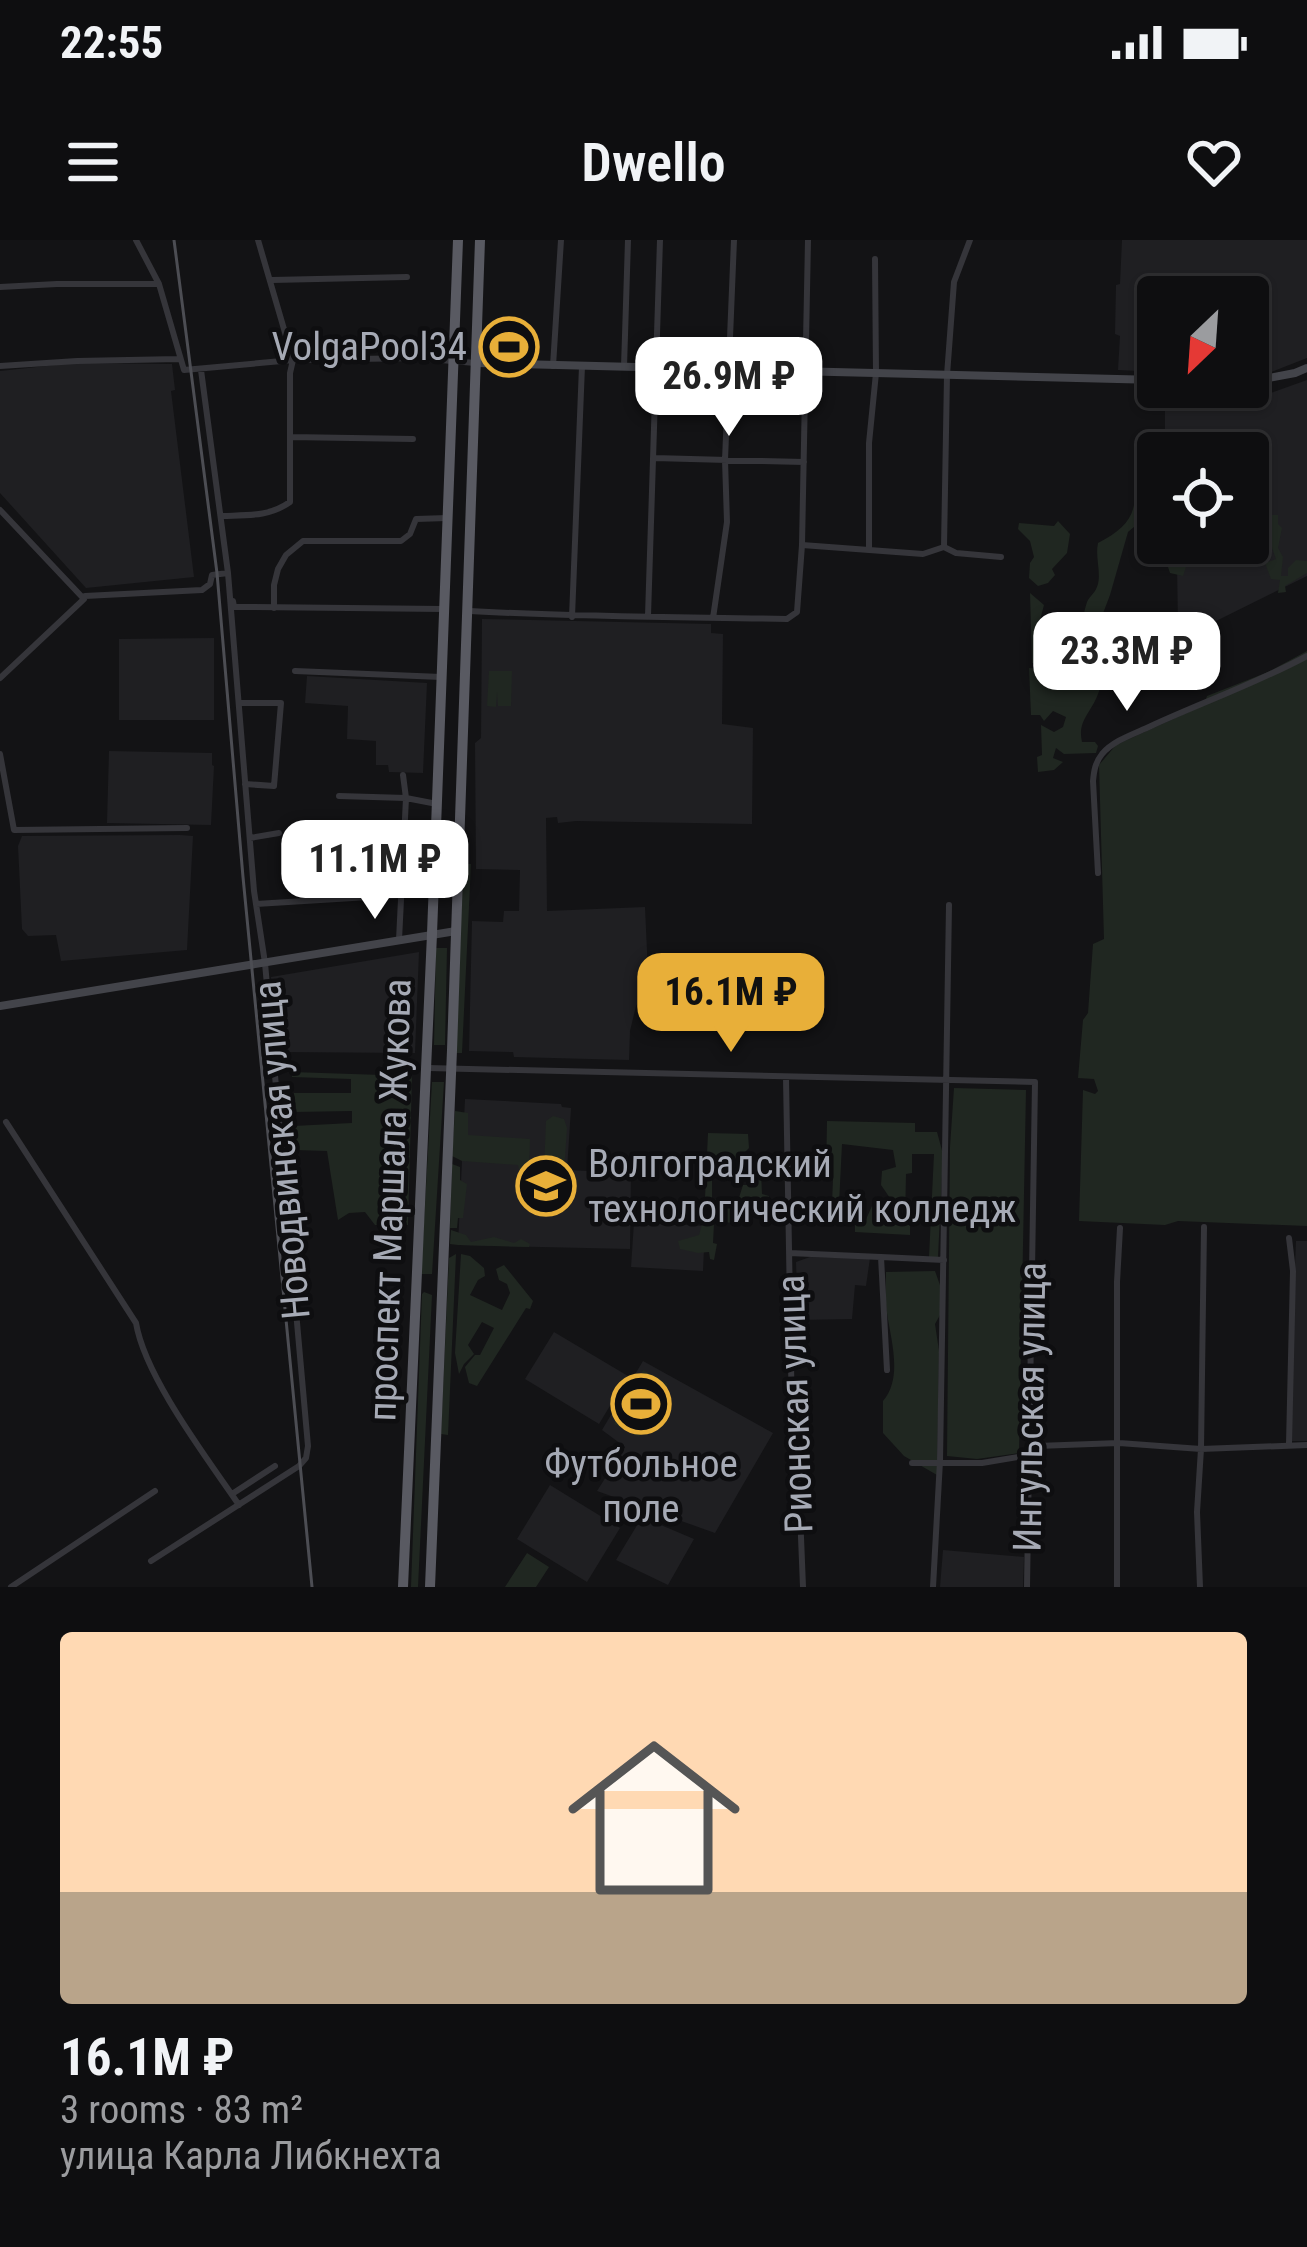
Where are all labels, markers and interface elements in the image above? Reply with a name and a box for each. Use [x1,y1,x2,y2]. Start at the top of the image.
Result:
text: 22:55 [60,16,163,69]
icon: menu [60,129,126,195]
icon: heart [1181,129,1247,195]
text: Dwello [581,131,726,194]
north arrow [1137,276,1269,408]
map controls [1137,276,1269,564]
sports icon: VolgaPool34 [478,316,540,378]
place label: VolgaPool34 [272,324,467,370]
pin: 26.9M ₽ [618,337,840,439]
text: 26.9M ₽ [662,353,796,399]
button: locate [1137,432,1269,564]
pin: 23.3M ₽ [1016,612,1238,714]
text: 23.3M ₽ [1060,628,1194,674]
pin: 11.1M ₽ [264,820,486,922]
text: 11.1M ₽ [308,836,442,882]
pin: 16.1M ₽ [620,953,842,1055]
text: 16.1M ₽ [664,969,798,1015]
street label: проспект Маршала Жукова [359,978,421,1422]
street label: Новодвинская улица [244,979,320,1321]
place label: Волгоградский технологический колледж [588,1141,1016,1232]
school or university icon: Волгоградский технологический колледж [515,1155,577,1217]
street label: Ингульская улица [1004,1262,1056,1552]
street label: Рионская улица [768,1274,822,1534]
sports icon: Футбольное поле [610,1373,672,1435]
place label: Футбольное поле [544,1441,738,1532]
icon: home [546,1710,762,1926]
text: 16.1M ₽ [60,2028,235,2087]
text: 3 rooms · 83 m² [60,2087,303,2133]
text: улица Карла Либкнехта [60,2133,442,2179]

